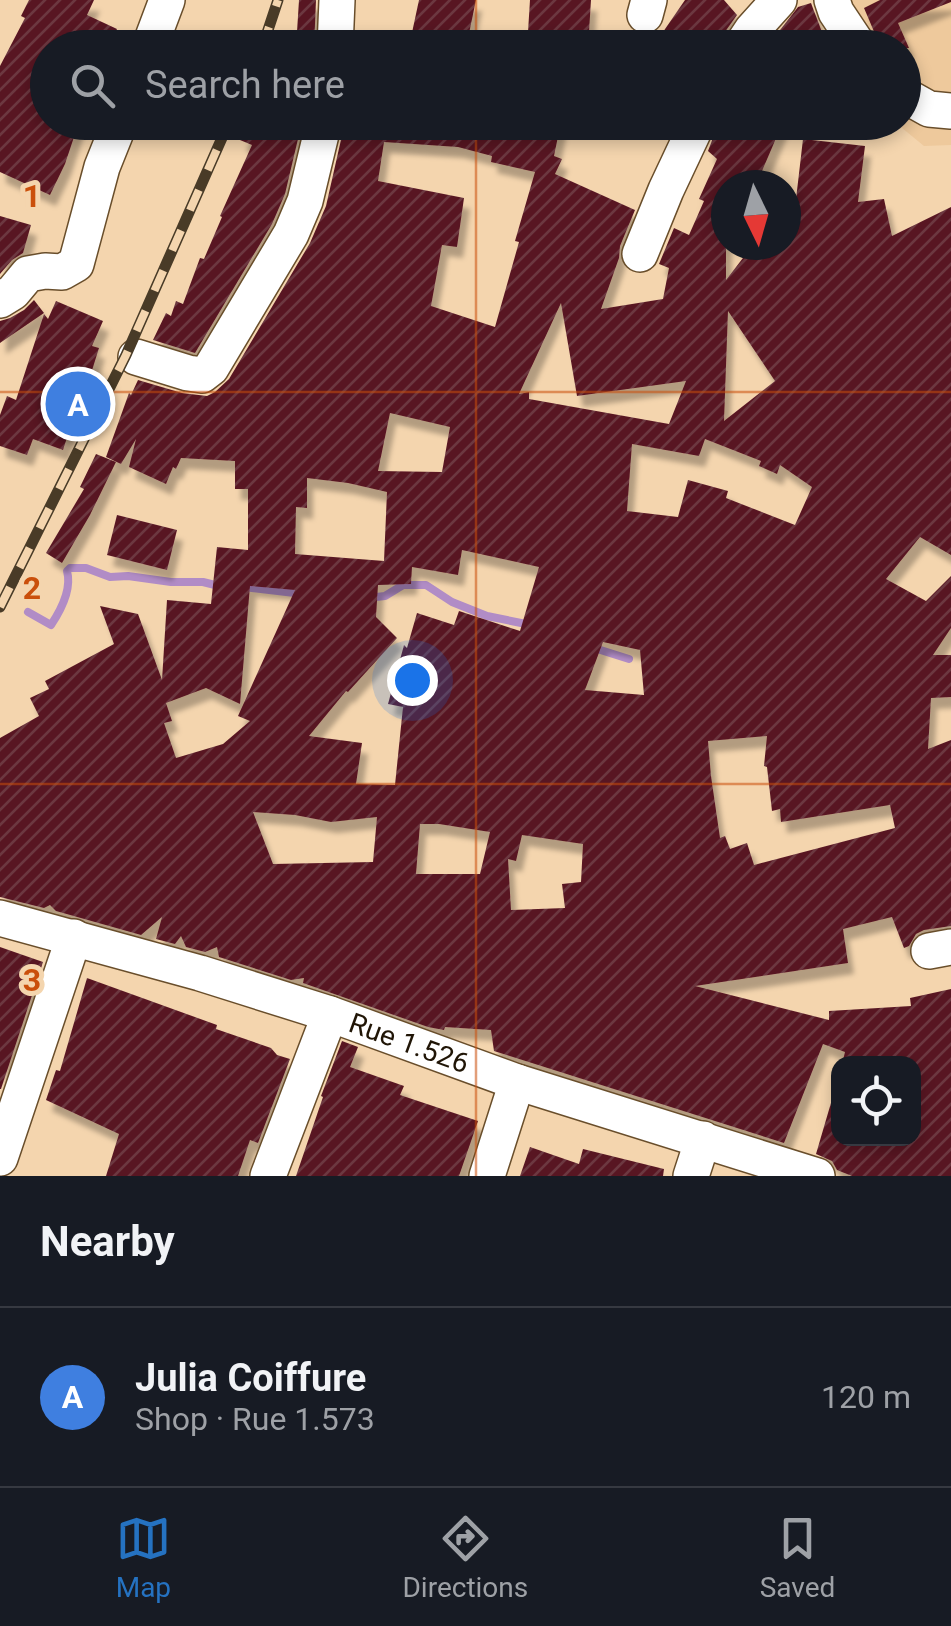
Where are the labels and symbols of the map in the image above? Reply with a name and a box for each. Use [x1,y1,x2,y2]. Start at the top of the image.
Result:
north arrow [711,170,801,260]
text: 1 [23,177,41,215]
pin: A [46,366,110,442]
text: 2 [23,569,41,607]
your location [387,655,438,706]
text: 3 [23,961,41,999]
street label: Rue 1.526 [345,1006,474,1080]

